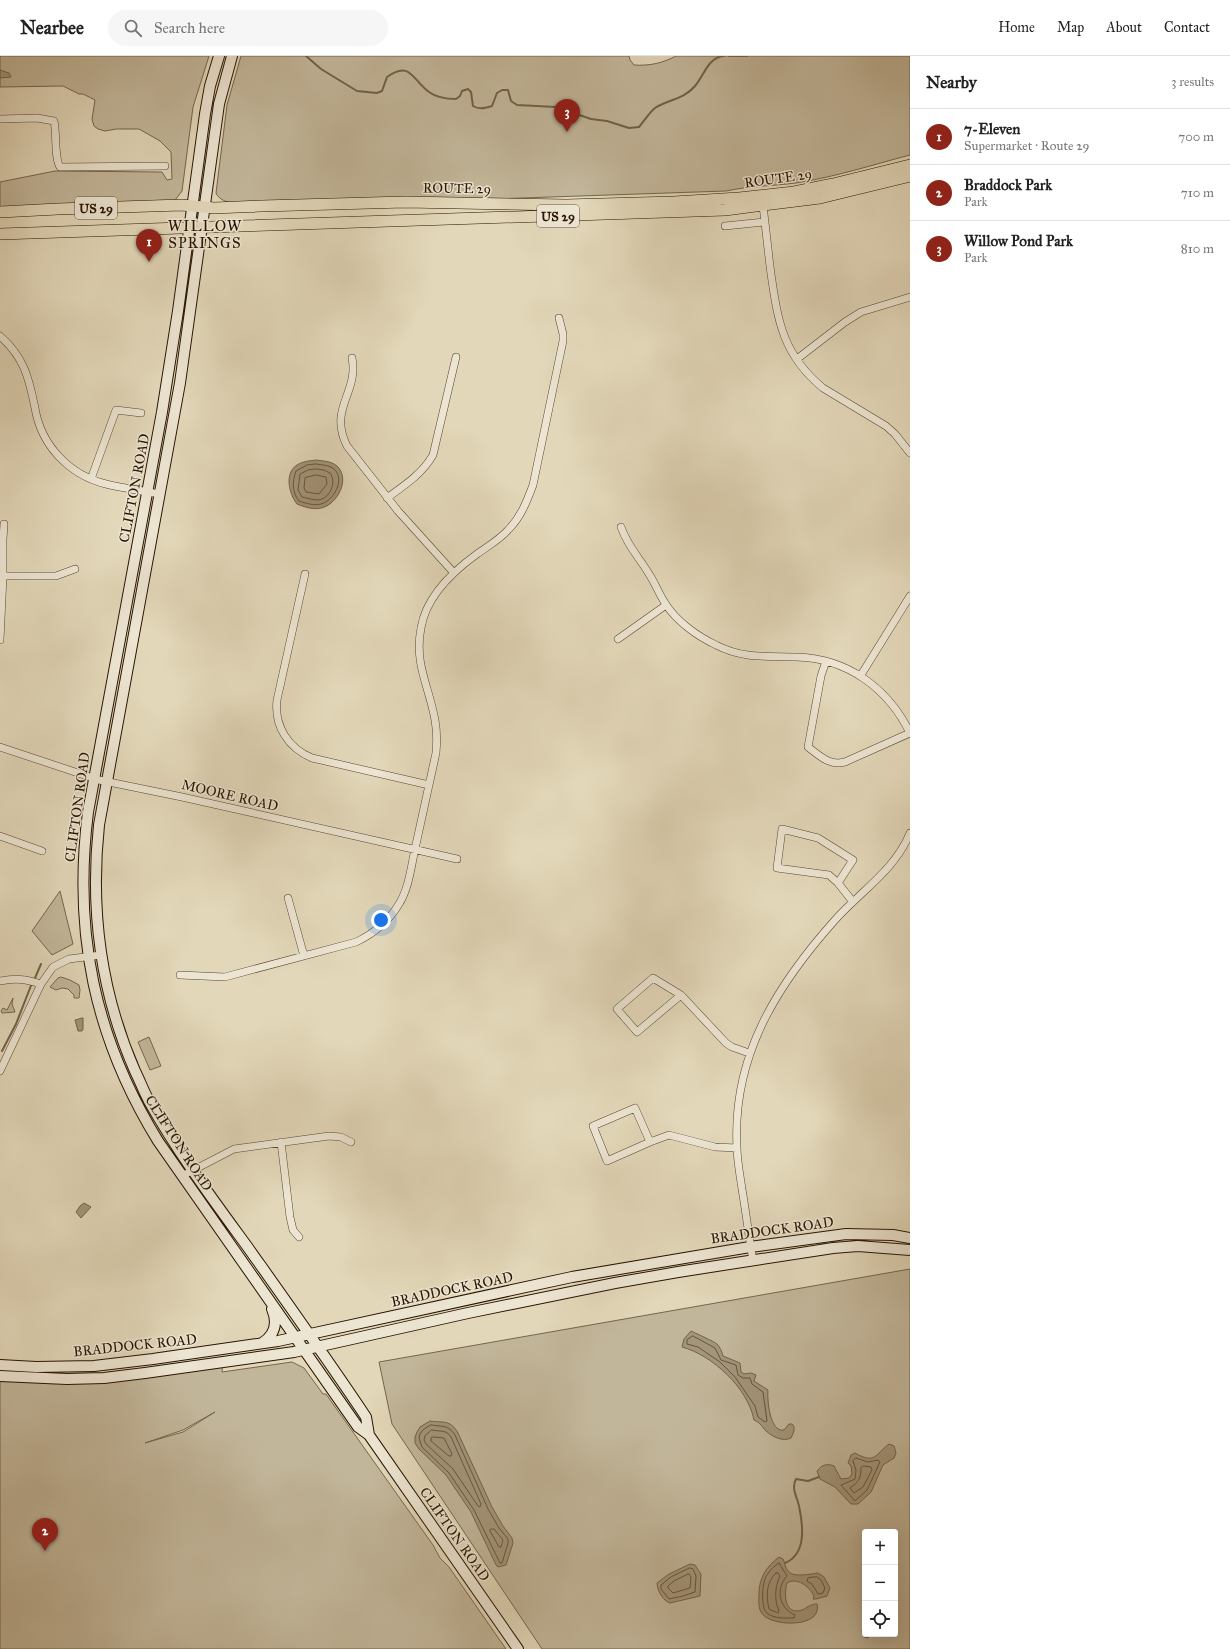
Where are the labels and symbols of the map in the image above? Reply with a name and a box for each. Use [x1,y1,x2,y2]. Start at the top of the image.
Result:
pin: 3 [554,99,580,132]
street label: ROUTE 29 [743,165,813,192]
street label: ROUTE 29 [423,179,491,198]
road number: US 29 [75,197,117,219]
road number: US 29 [537,205,579,227]
district label: WILLOW SPRINGS [168,217,242,252]
pin: 1 [136,229,162,262]
street label: CLIFTON ROAD [116,432,153,544]
street label: CLIFTON ROAD [61,751,94,863]
street label: MOORE ROAD [180,776,280,815]
your location [371,910,391,930]
street label: CLIFTON ROAD [141,1092,216,1194]
street label: BRADDOCK ROAD [709,1213,835,1248]
street label: BRADDOCK ROAD [390,1268,515,1311]
street label: BRADDOCK ROAD [72,1331,198,1360]
street label: CLIFTON ROAD [416,1484,493,1584]
pin: 2 [32,1518,58,1551]

